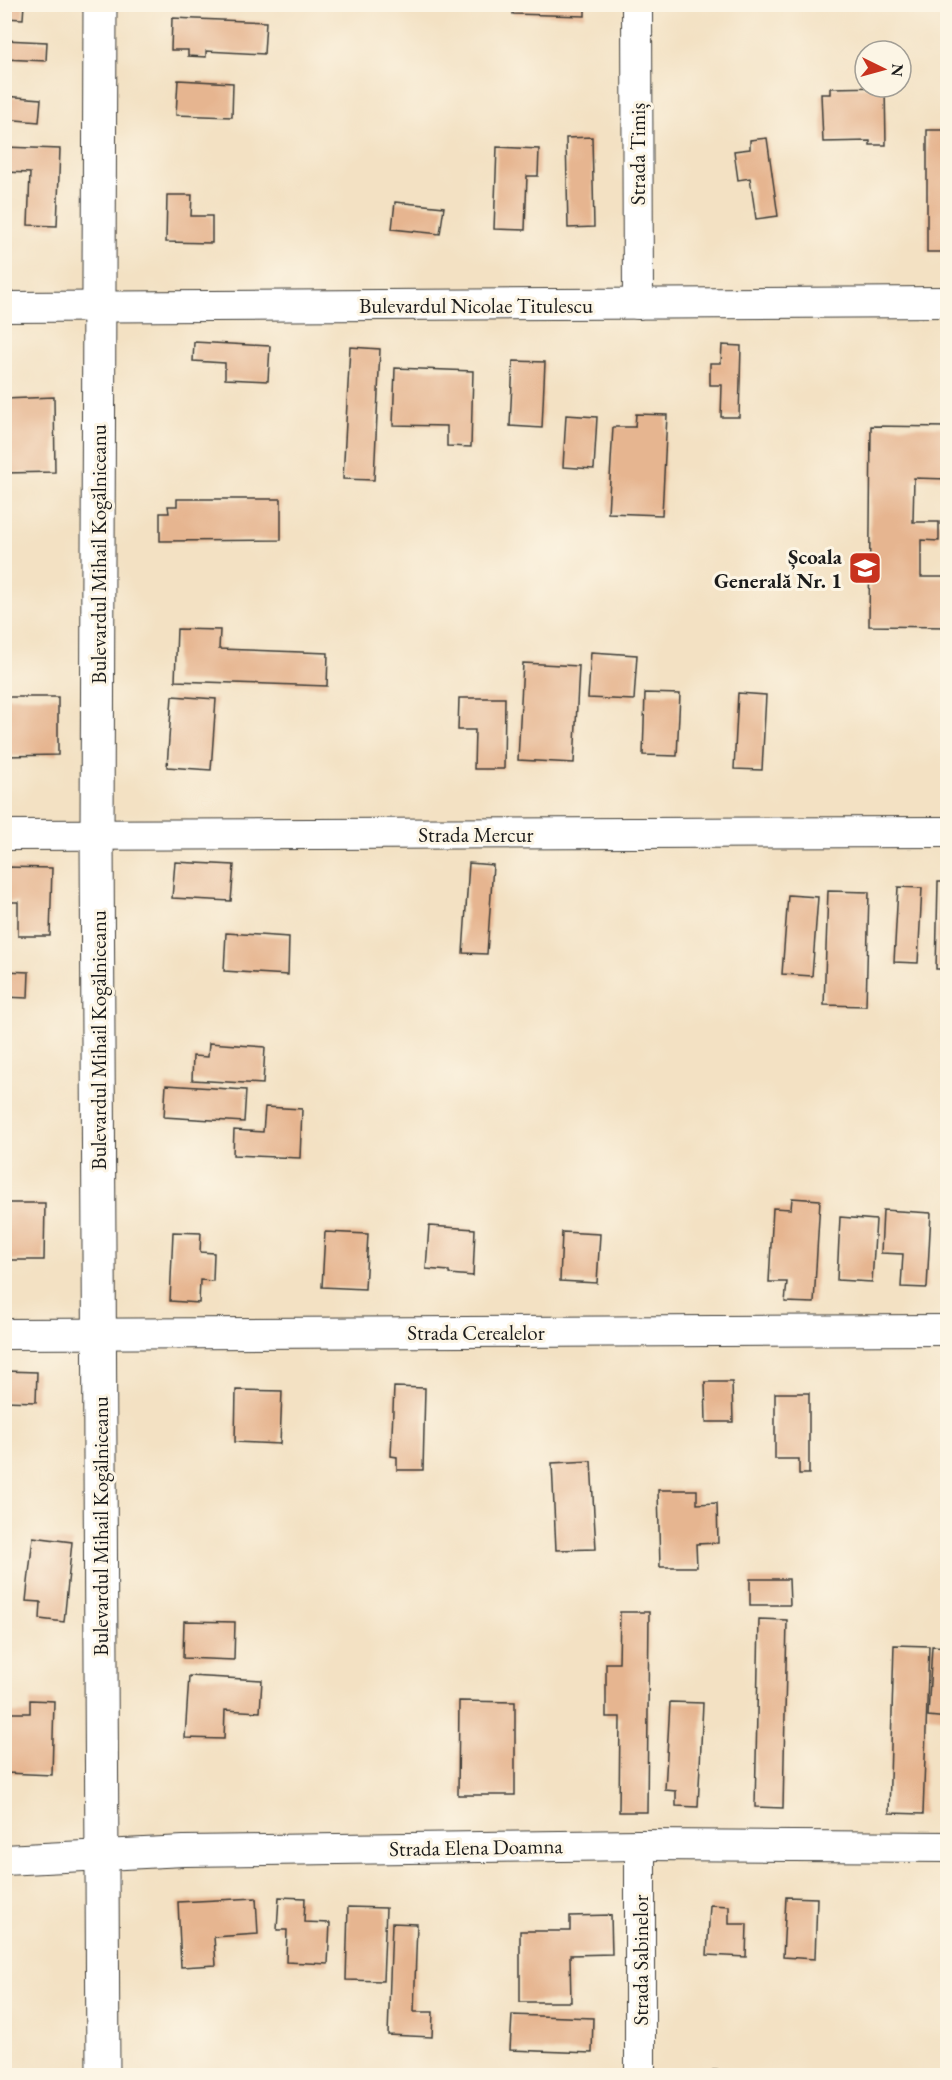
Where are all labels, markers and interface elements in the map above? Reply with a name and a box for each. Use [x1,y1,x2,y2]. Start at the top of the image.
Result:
north arrow [853,39,913,99]
text: N [886,63,908,78]
street label: Strada Timiș [624,103,651,205]
street label: Bulevardul Nicolae Titulescu [359,292,593,319]
street label: Bulevardul Mihail Kogălniceanu [85,424,112,684]
place label: Școala Generală Nr. 1 [714,543,843,594]
school or university icon: Școala Generală Nr. 1 [847,550,883,586]
street label: Strada Mercur [418,821,534,848]
street label: Bulevardul Mihail Kogălniceanu [85,910,112,1170]
street label: Strada Cerealelor [407,1319,545,1346]
street label: Bulevardul Mihail Kogălniceanu [87,1396,114,1656]
street label: Strada Elena Doamna [389,1832,564,1862]
street label: Strada Sabinelor [627,1895,654,2025]

